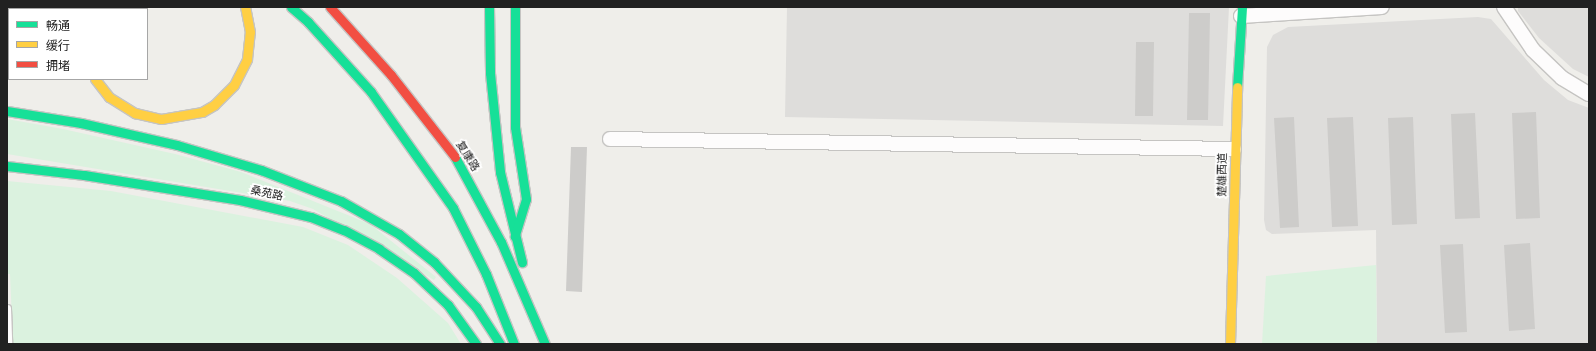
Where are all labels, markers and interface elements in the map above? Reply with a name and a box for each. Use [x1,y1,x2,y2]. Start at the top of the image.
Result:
legend [8,8,148,80]
text: 畅通 [46,18,70,33]
text: 缓行 [46,38,70,53]
text: 拥堵 [46,58,70,73]
street label: 复康路 [454,139,482,173]
street label: 楚雄西道 [1215,153,1229,197]
street label: 桑苑路 [249,183,285,203]

